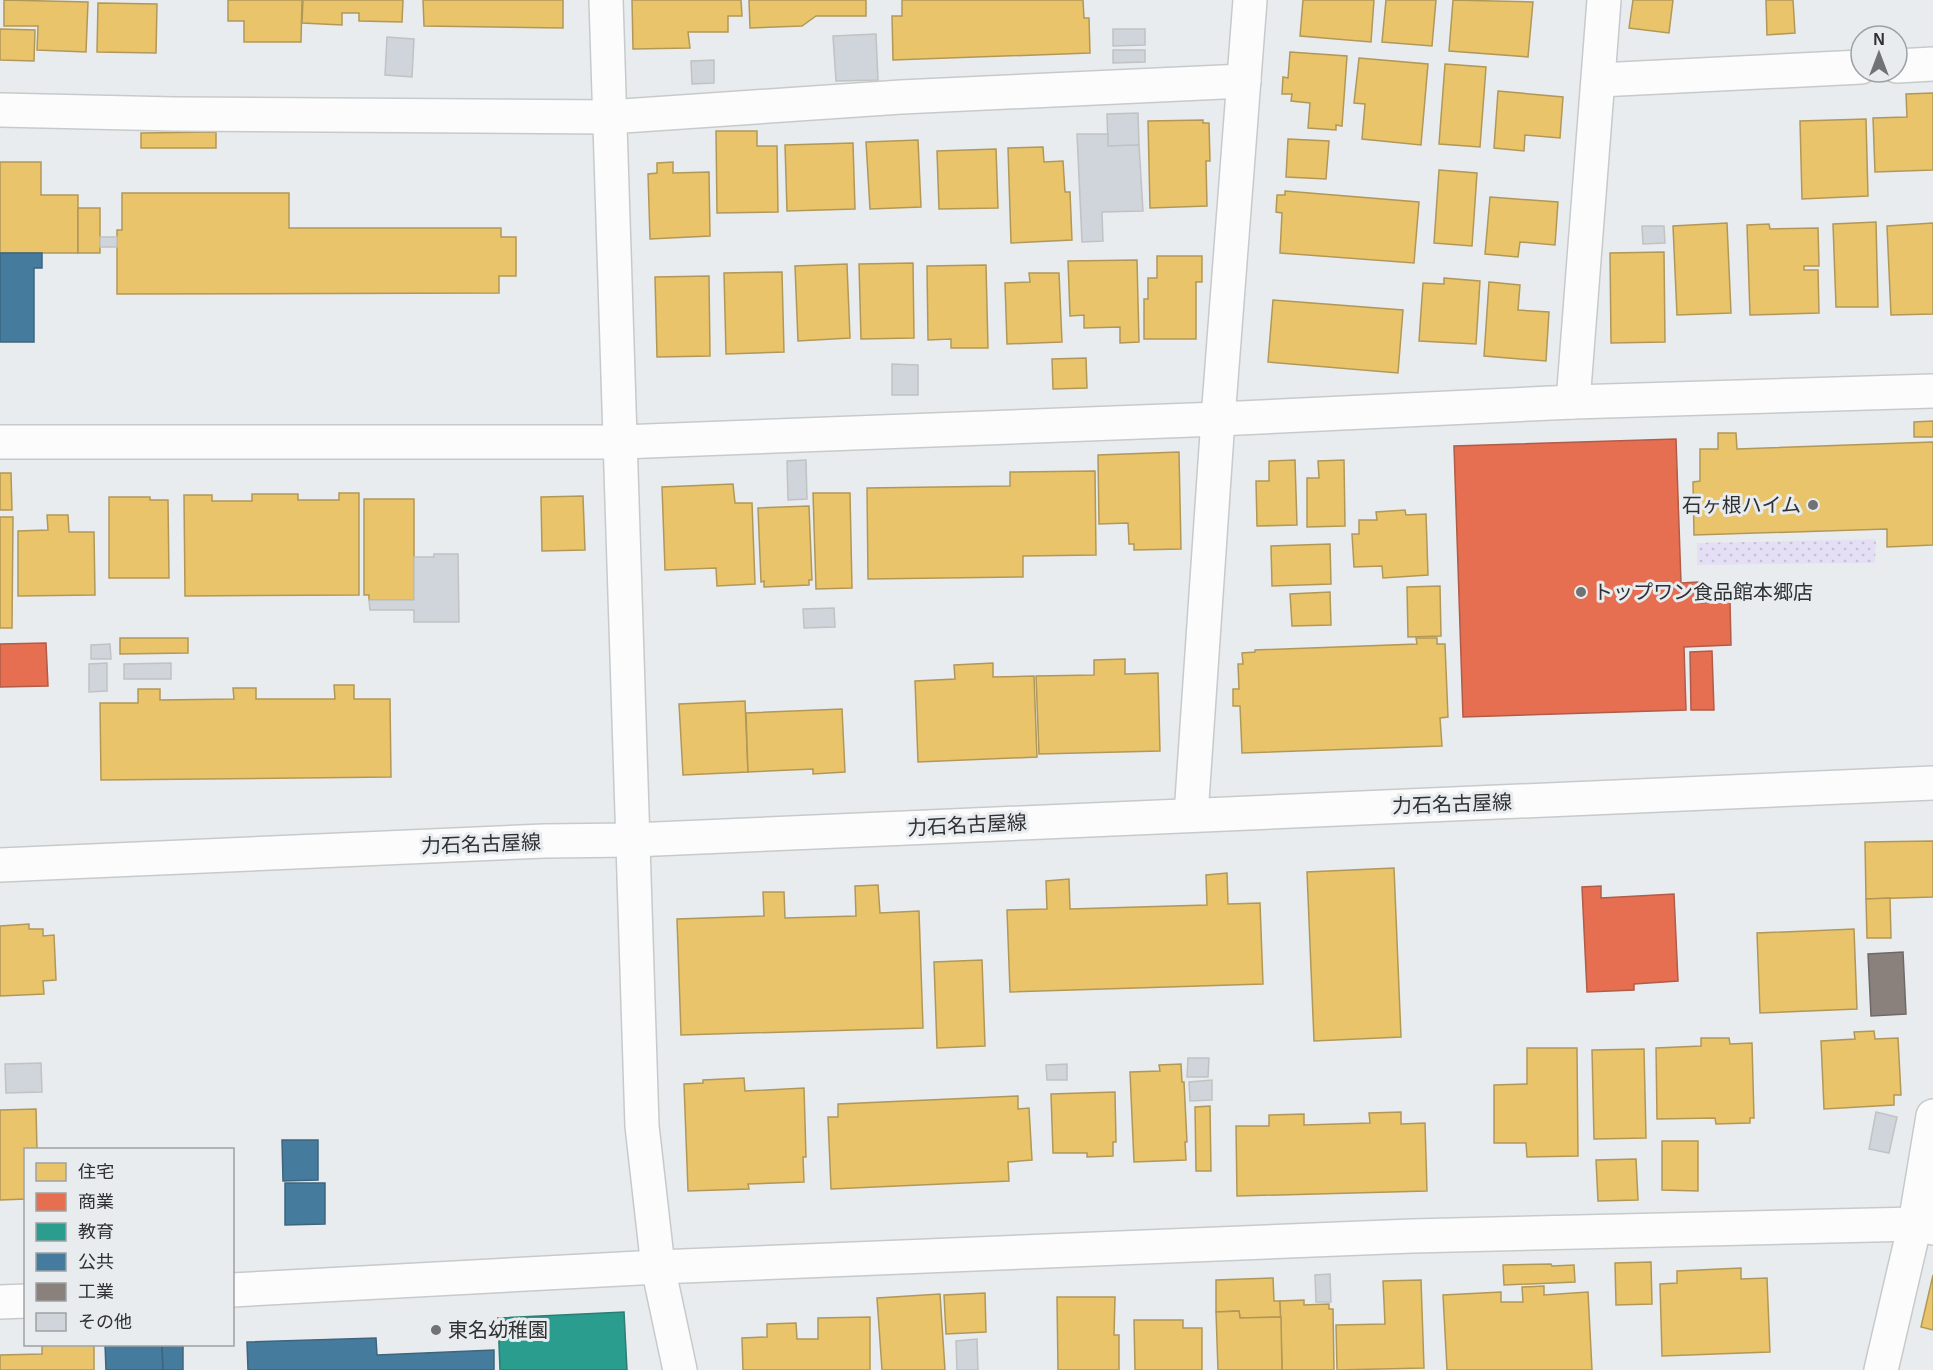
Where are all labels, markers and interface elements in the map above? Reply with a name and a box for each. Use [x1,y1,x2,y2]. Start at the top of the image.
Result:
north arrow [1849,24,1909,84]
text: N [1873,31,1885,48]
place label: 石ヶ根ハイム [1682,494,1801,516]
marker: 石ヶ根ハイム [1806,498,1820,512]
place label: トップワン食品館本郷店 [1593,581,1813,603]
marker: トップワン食品館本郷店 [1574,585,1588,599]
street label: 力石名古屋線 [1392,791,1512,817]
street label: 力石名古屋線 [907,811,1027,839]
street label: 力石名古屋線 [421,831,541,857]
legend [24,1148,234,1346]
text: 住宅 [78,1162,114,1182]
text: 商業 [78,1192,114,1212]
text: 教育 [78,1222,114,1242]
text: 公共 [78,1252,114,1272]
text: 工業 [78,1282,114,1302]
text: その他 [78,1312,132,1332]
place label: 東名幼稚園 [448,1319,548,1341]
marker: 東名幼稚園 [429,1323,443,1337]

